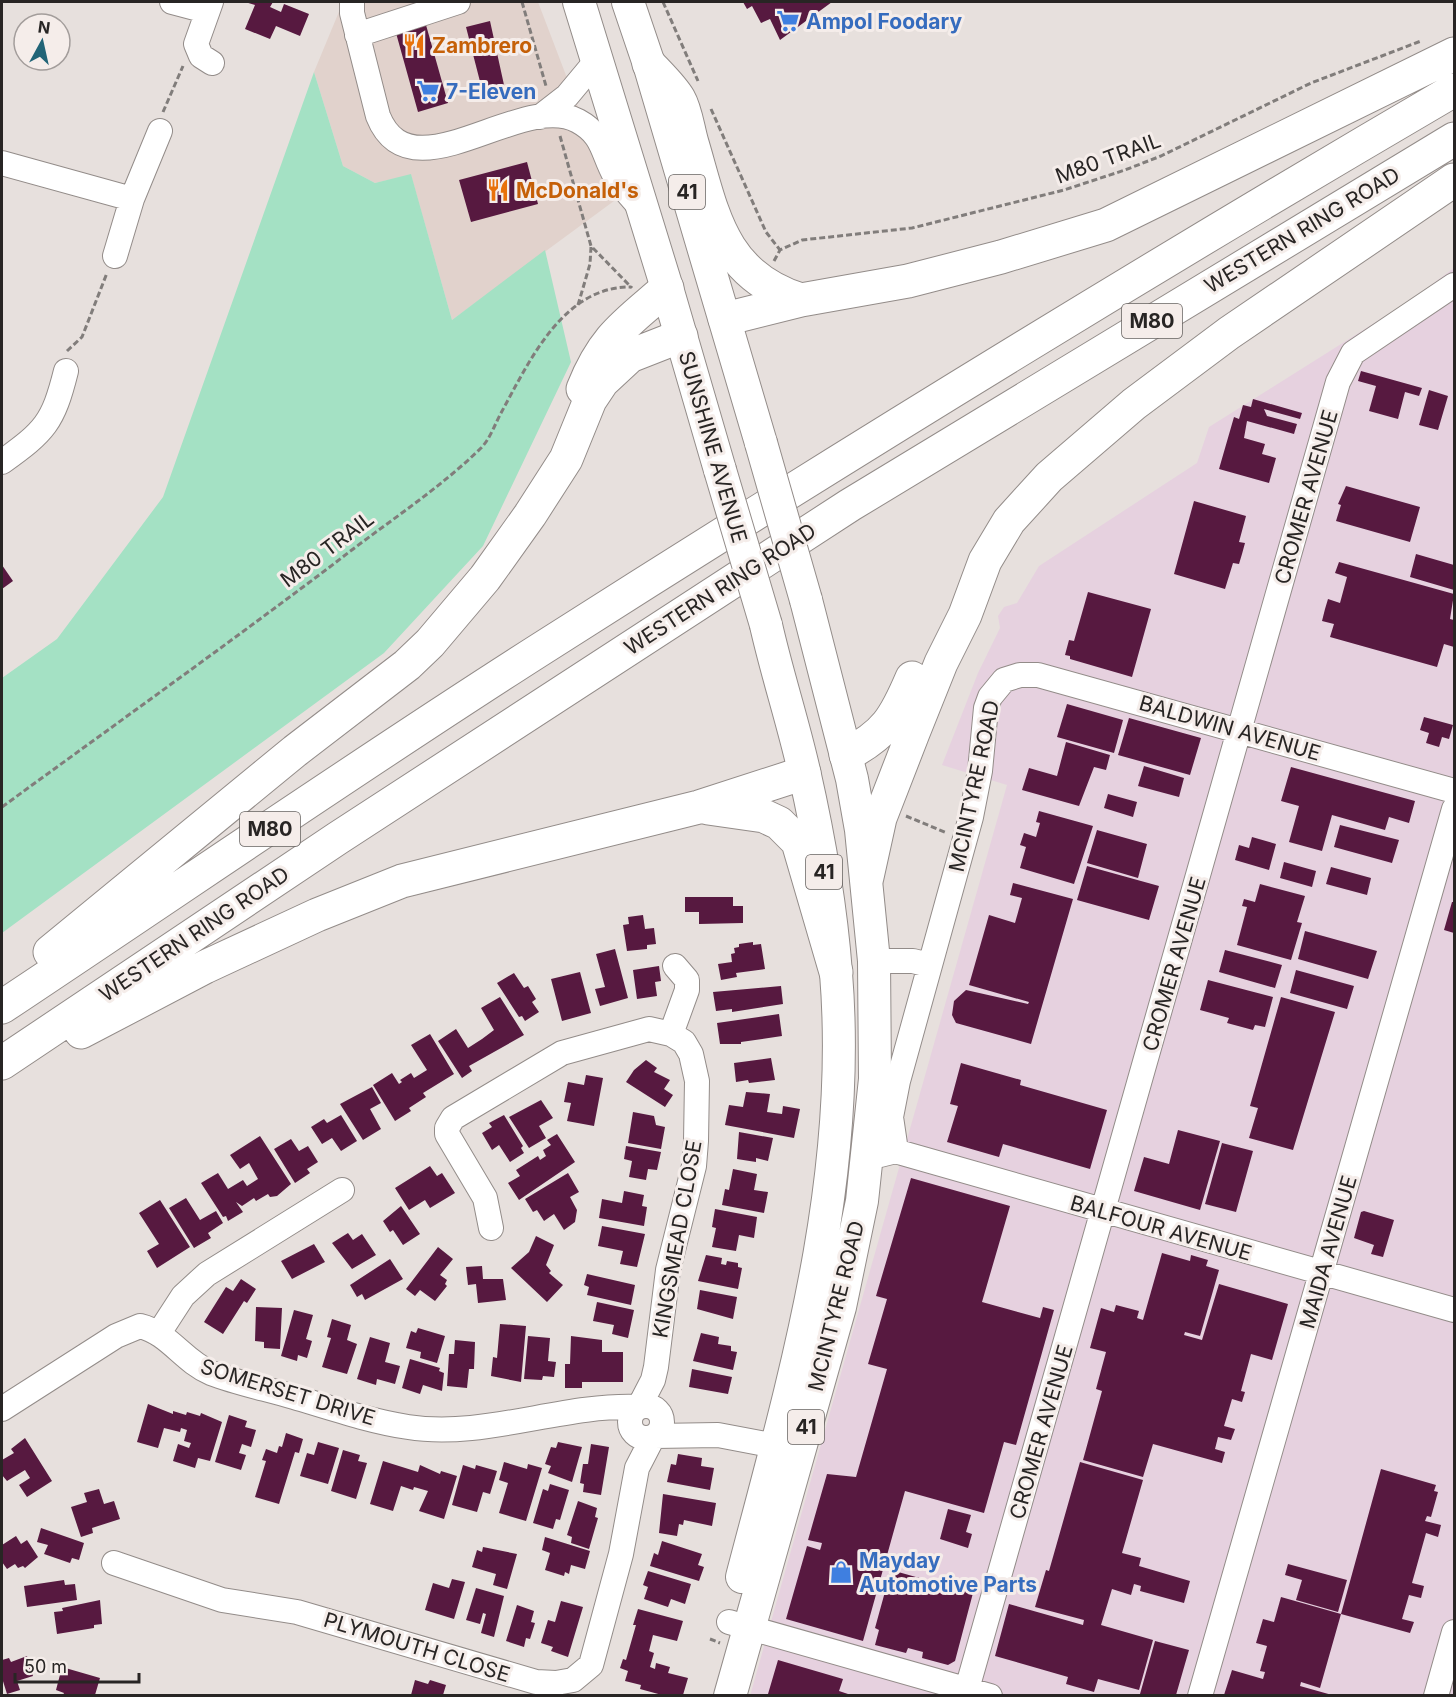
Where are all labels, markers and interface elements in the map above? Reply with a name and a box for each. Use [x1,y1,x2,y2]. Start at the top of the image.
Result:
supermarket icon: Ampol Foodary [775,8,801,34]
place label: Ampol Foodary [806,9,962,34]
north arrow [12,12,72,72]
text: N [37,16,52,38]
restaurant icon: Zambrero [401,32,427,58]
place label: Zambrero [432,33,532,58]
supermarket icon: 7-Eleven [415,78,441,104]
place label: 7-Eleven [446,79,536,104]
street label: M80 TRAIL [1052,127,1164,189]
street label: WESTERN RING ROAD [1200,162,1404,298]
road number: 41 [669,175,705,209]
restaurant icon: McDonald's [485,177,511,203]
place label: McDonald's [516,178,639,203]
road number: M80 [1122,304,1182,338]
street label: SUNSHINE AVENUE [674,348,752,546]
street label: CROMER AVENUE [1269,407,1343,587]
street label: M80 TRAIL [275,506,379,592]
street label: WESTERN RING ROAD [620,518,820,660]
street label: BALDWIN AVENUE [1136,690,1324,766]
street label: MCINTYRE ROAD [944,698,1004,874]
road number: M80 [240,812,300,846]
road number: 41 [806,855,842,889]
street label: WESTERN RING ROAD [94,861,294,1007]
street label: CROMER AVENUE [1137,874,1211,1054]
street label: KINGSMEAD CLOSE [647,1138,707,1340]
street label: MAIDA AVENUE [1294,1173,1362,1331]
street label: BALFOUR AVENUE [1067,1190,1255,1266]
street label: MCINTYRE ROAD [803,1218,869,1394]
street label: CROMER AVENUE [1004,1342,1078,1522]
street label: SOMERSET DRIVE [198,1353,378,1431]
road number: 41 [788,1410,824,1444]
place label: Mayday Automotive Parts [859,1548,1037,1597]
shop icon: Mayday Automotive Parts [828,1559,854,1585]
street label: PLYMOUTH CLOSE [321,1607,513,1687]
scale bar [15,1646,140,1684]
text: 50 m [24,1656,67,1677]

